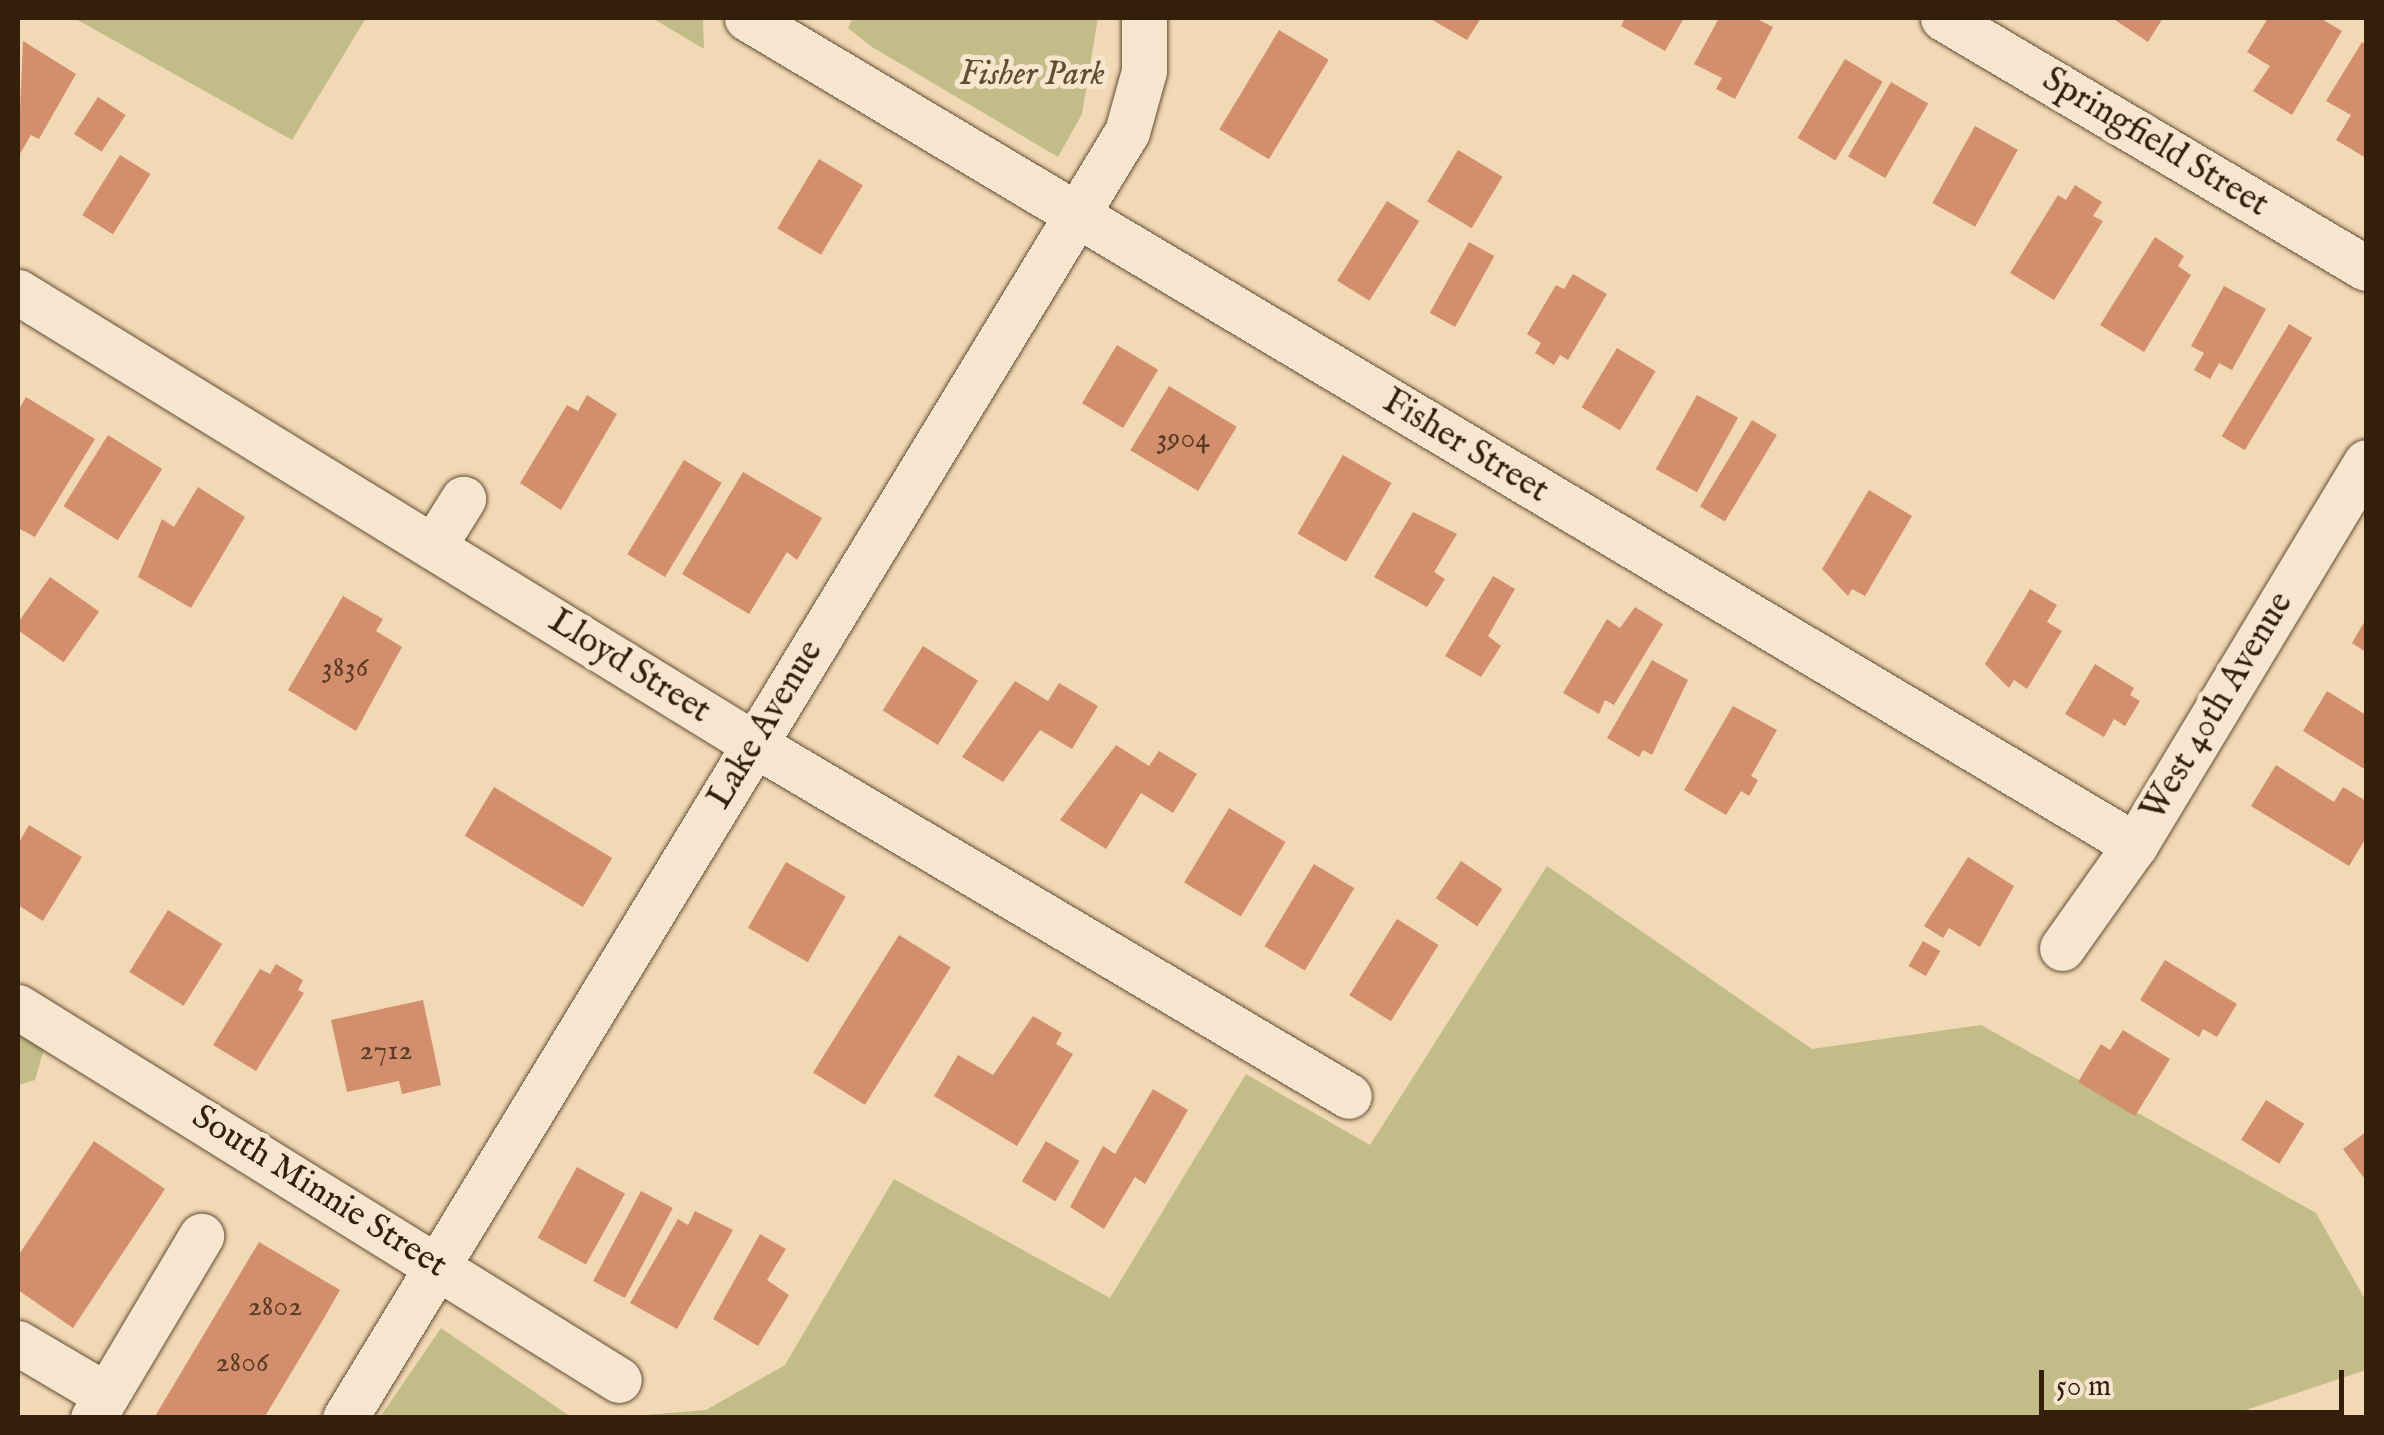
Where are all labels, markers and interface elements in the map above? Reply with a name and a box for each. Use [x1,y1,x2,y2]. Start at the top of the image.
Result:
park label: Fisher Park [959,54,1105,96]
street label: Springfield Street [2035,59,2275,227]
street label: Fisher Street [1375,381,1555,513]
house number: 3904 [1156,421,1210,457]
street label: West 40th Avenue [2133,585,2303,829]
street label: Lloyd Street [540,601,718,733]
street label: Lake Avenue [699,633,833,817]
house number: 3836 [322,650,368,686]
house number: 2712 [359,1033,413,1069]
street label: South Minnie Street [184,1097,454,1287]
house number: 2802 [248,1289,302,1325]
house number: 2806 [215,1345,269,1381]
scale bar [2044,1350,2349,1412]
text: 50 m [2056,1368,2111,1406]

